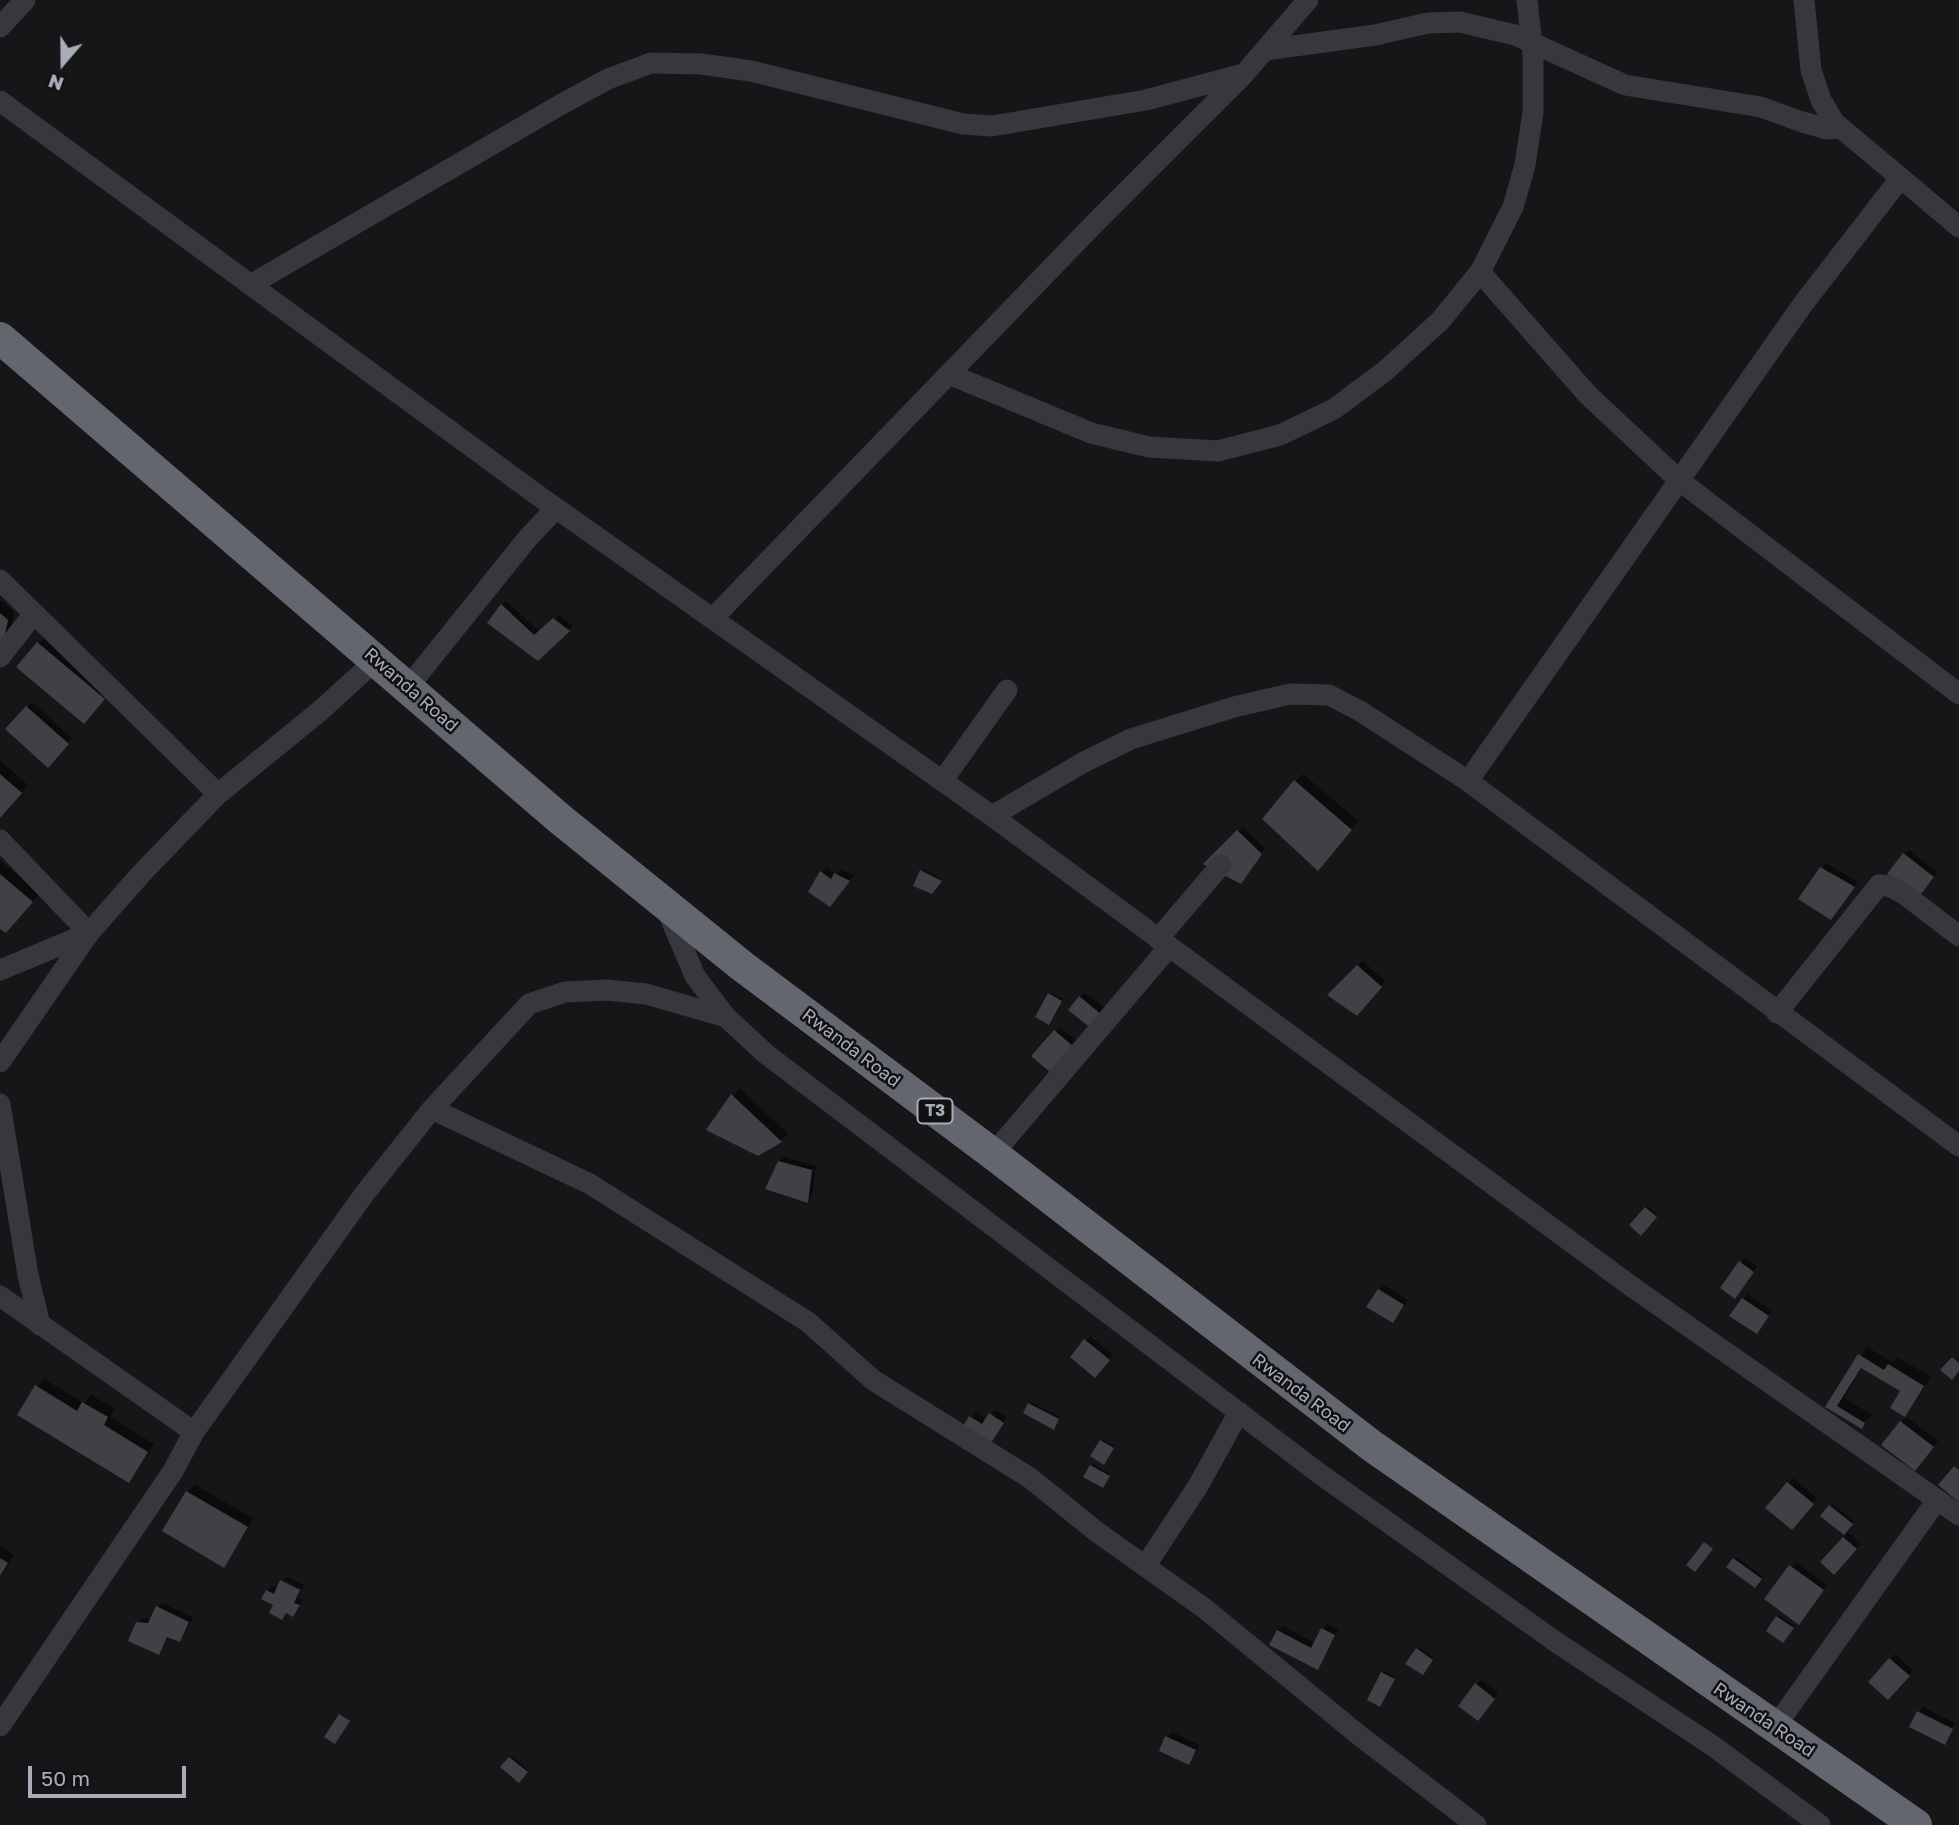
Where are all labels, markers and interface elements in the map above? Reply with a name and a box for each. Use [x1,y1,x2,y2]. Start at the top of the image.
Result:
north arrow [28,28,98,98]
text: N [45,70,66,96]
street label: Rwanda Road [360,643,462,737]
street label: Rwanda Road [798,1004,904,1092]
road number: T3 [918,1098,953,1124]
street label: Rwanda Road [1248,1349,1354,1437]
street label: Rwanda Road [1709,1678,1819,1762]
scale bar [32,1752,189,1796]
text: 50 m [41,1765,90,1791]

